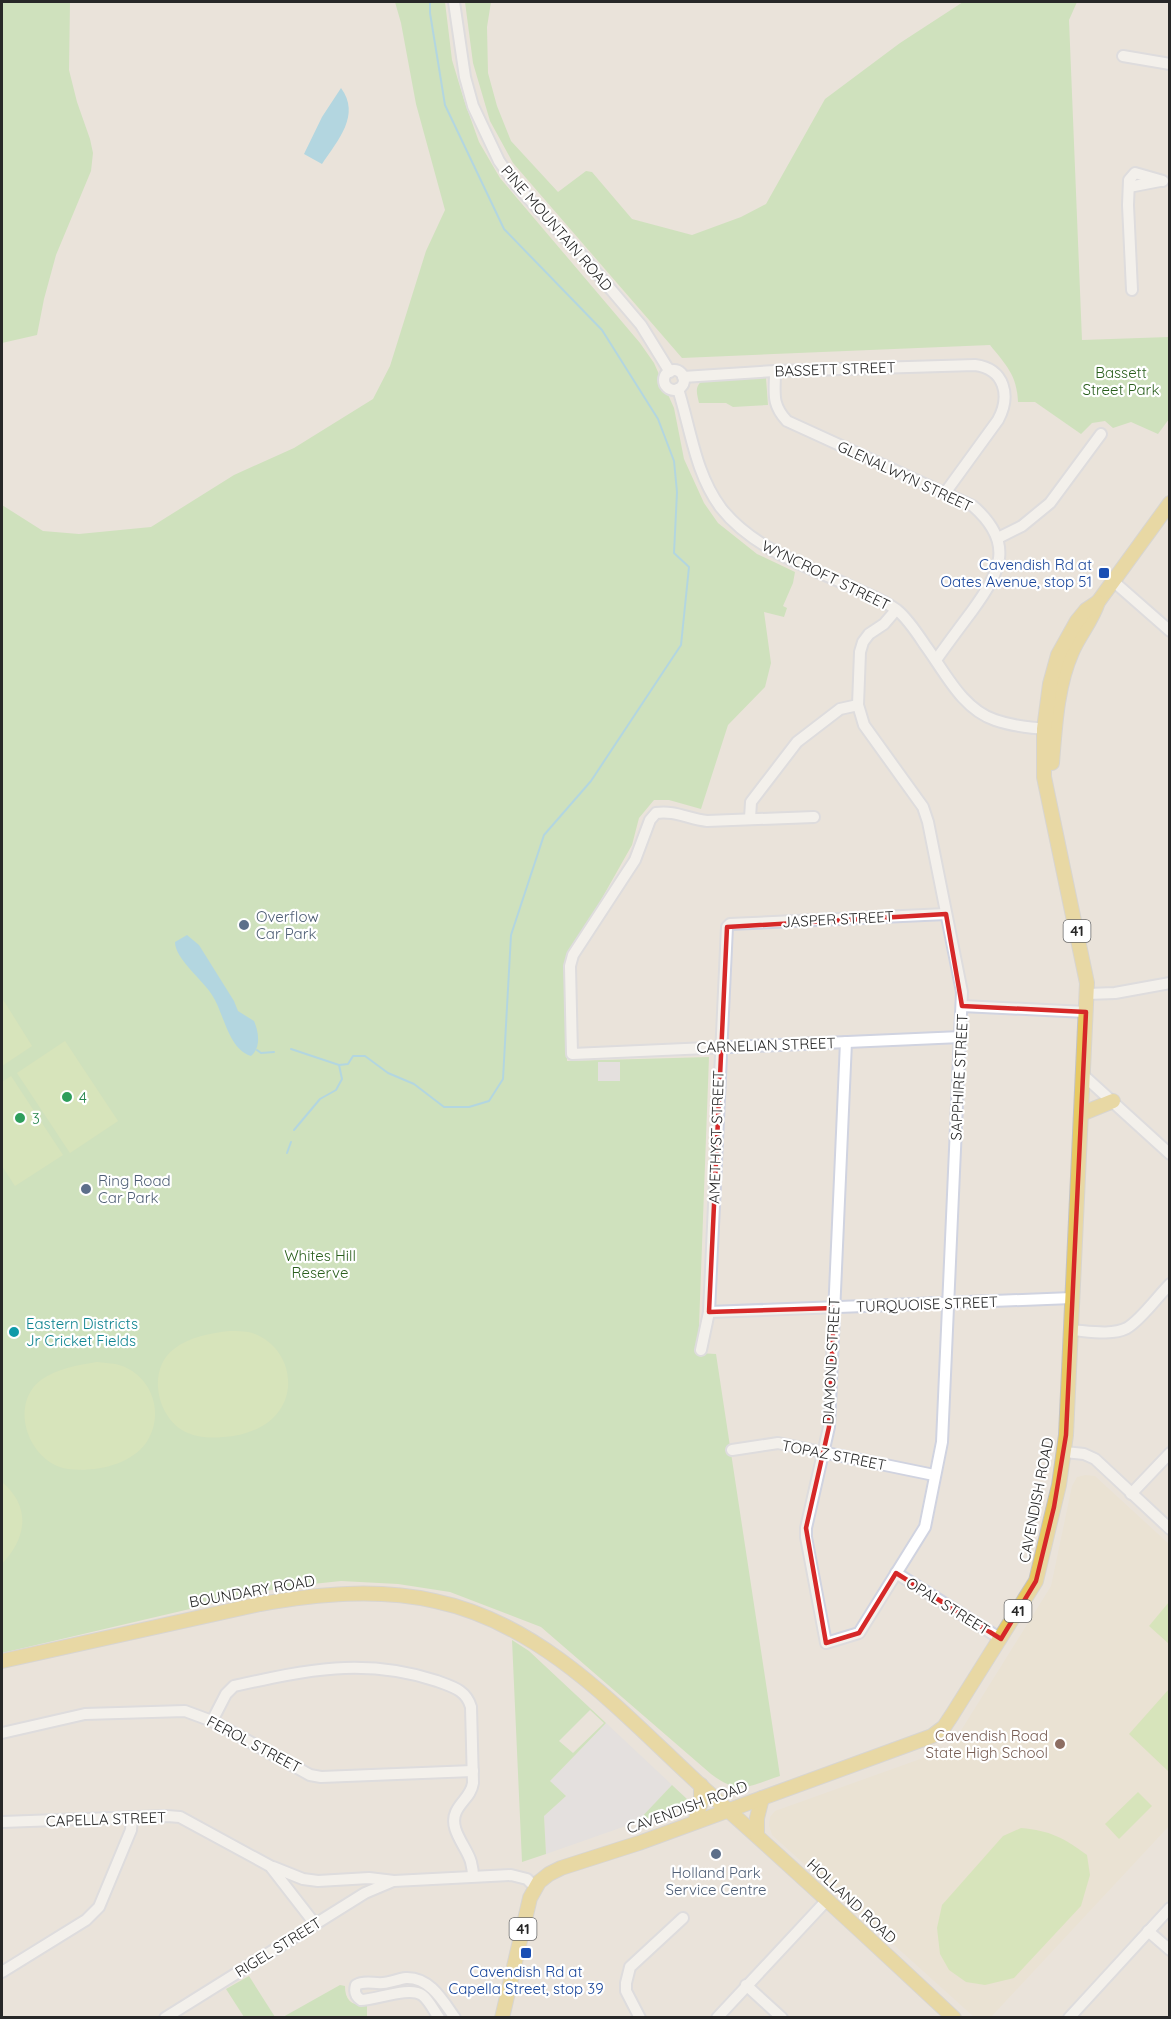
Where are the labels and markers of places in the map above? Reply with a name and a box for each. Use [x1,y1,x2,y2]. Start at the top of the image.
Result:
place label: Cavendish Rd at Oates Avenue, stop 51 [940,555,1092,591]
marker: Cavendish Rd at Oates Avenue, stop 51 [1097,566,1111,580]
place label: Overflow Car Park [256,907,319,943]
marker: Overflow Car Park [237,918,251,932]
place label: 4 [79,1088,87,1107]
marker: 4 [60,1090,74,1104]
place label: 3 [32,1109,40,1128]
marker: 3 [13,1111,27,1125]
place label: Ring Road Car Park [98,1171,171,1207]
marker: Ring Road Car Park [79,1182,93,1196]
place label: Eastern Districts Jr Cricket Fields [26,1314,138,1350]
marker: Eastern Districts Jr Cricket Fields [7,1325,21,1339]
place label: Cavendish Road State High School [926,1726,1048,1762]
marker: Cavendish Road State High School [1053,1737,1067,1751]
marker: Holland Park Service Centre [709,1847,723,1861]
place label: Holland Park Service Centre [666,1863,766,1899]
marker: Cavendish Rd at Capella Street, stop 39 [519,1946,533,1960]
place label: Cavendish Rd at Capella Street, stop 39 [448,1962,604,1998]

